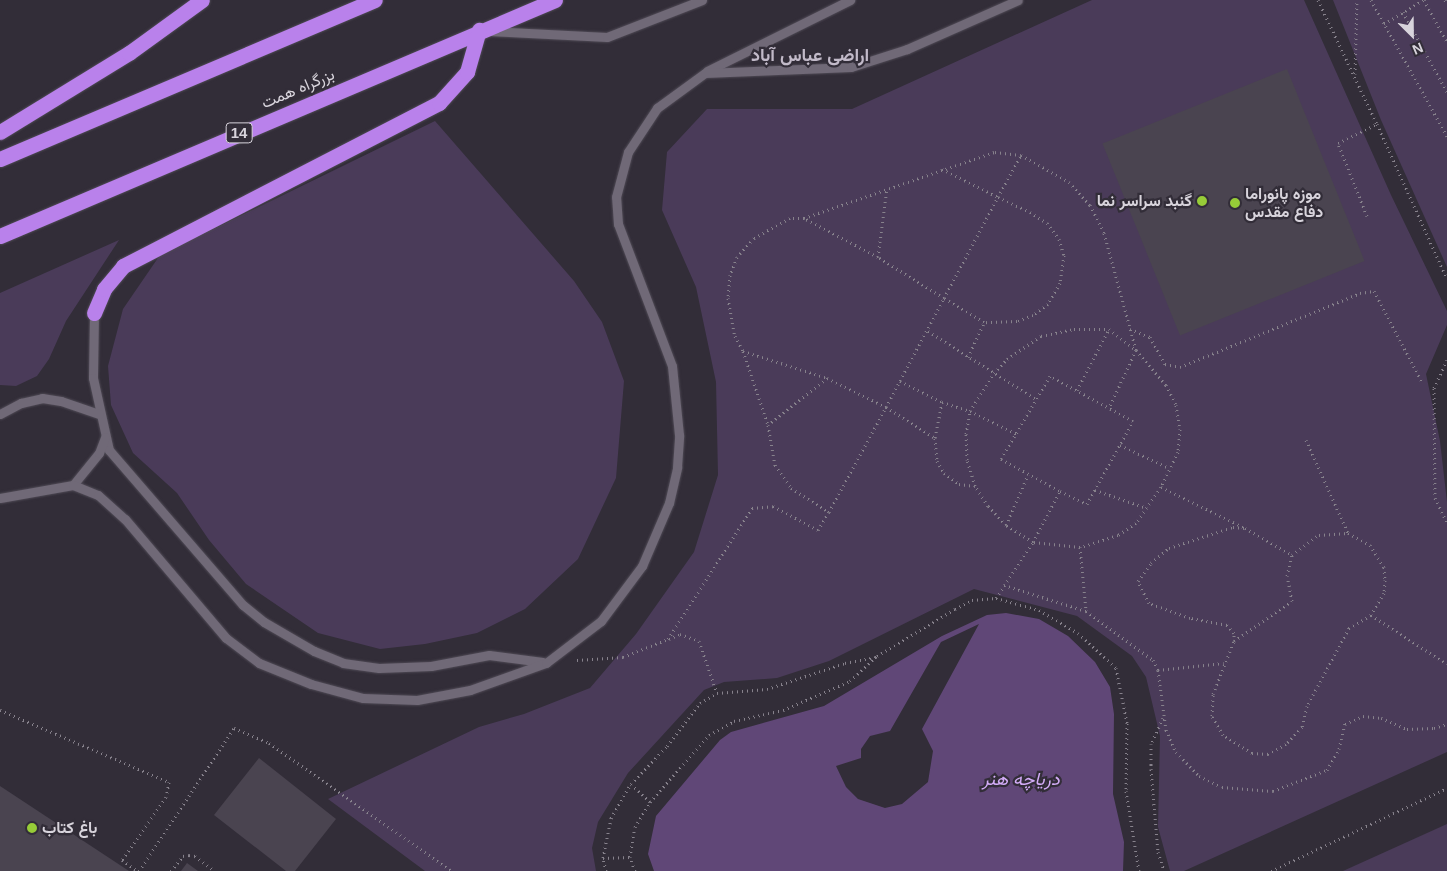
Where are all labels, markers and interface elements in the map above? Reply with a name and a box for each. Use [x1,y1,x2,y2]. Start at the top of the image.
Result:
north arrow [1387,10,1437,60]
text: N [1410,39,1426,58]
district label: اراضی عباس آباد [751,44,869,66]
street label: بزرگراه همت [259,65,337,113]
road number: 14 [225,120,253,146]
place label: موزه پانوراما دفاع مقدس [1245,184,1323,222]
place label: گنبد سراسر نما [1097,191,1192,211]
marker: گنبد سراسر نما [1196,195,1208,207]
marker: موزه پانوراما دفاع مقدس [1229,197,1241,209]
water label: دریاچه هنر [982,768,1060,790]
place label: باغ کتاب [42,818,97,838]
marker: باغ کتاب [26,822,38,834]

